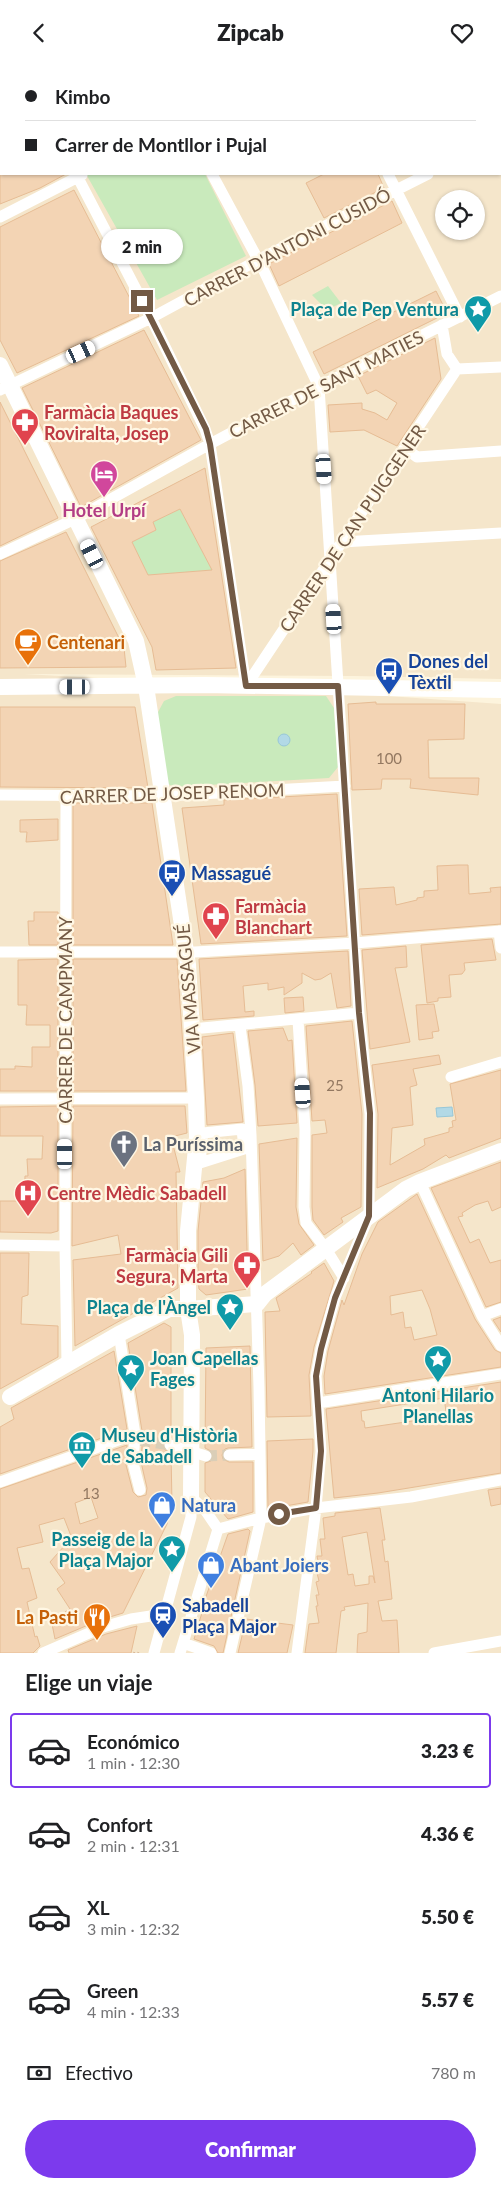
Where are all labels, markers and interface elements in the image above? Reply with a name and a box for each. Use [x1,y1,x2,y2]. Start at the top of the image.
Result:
icon: back [25,19,53,47]
text: Zipcab [217,19,284,46]
icon: heart [448,19,476,47]
text: Kimbo [55,85,110,108]
text: Carrer de Montllor i Pujal [55,133,267,156]
street label: CARRER D'ANTONI CUSIDÓ [180,183,394,311]
map controls [435,190,485,240]
button: locate [435,190,485,240]
callout: 2 min [101,229,183,263]
text: 2 min [122,237,162,256]
route end [131,290,153,312]
place icon: Plaça de Pep Ventura [463,294,493,333]
place label: Plaça de Pep Ventura [290,298,459,320]
street label: CARRER DE SANT MATIES [225,325,427,443]
car [64,339,97,365]
place label: Farmàcia Baques Roviralta, Josep [44,401,179,444]
pharmacy icon: Farmàcia Baques Roviralta, Josep [10,407,40,446]
street label: CARRER DE CAN PUIGGENER [274,419,430,636]
car [315,454,332,484]
hotel icon: Hotel Urpí [89,459,119,498]
place label: Hotel Urpí [62,499,147,521]
car [78,537,105,571]
car [325,604,342,634]
cafe icon: Centenari [13,627,43,666]
place label: Centenari [47,631,125,653]
place label: Dones del Tèxtil [408,650,488,693]
bus stop icon: Dones del Tèxtil [374,656,404,695]
car [60,680,90,695]
house number: 100 [376,749,402,767]
street label: CARRER DE JOSEP RENOM [59,778,285,808]
bus stop icon: Massagué [157,858,187,897]
place label: Massagué [191,862,272,884]
place label: Farmàcia Blanchart [235,895,312,938]
pharmacy icon: Farmàcia Blanchart [201,901,231,940]
street label: CARRER DE CAMPMANY [54,916,76,1124]
street label: VIA MASSAGUÉ [171,923,205,1055]
house number: 25 [326,1076,344,1094]
car [294,1078,311,1108]
church icon: La Puríssima [109,1129,139,1168]
place label: La Puríssima [143,1133,243,1155]
car [57,1139,72,1169]
hospital icon: Centre Mèdic Sabadell [13,1178,43,1217]
place label: Centre Mèdic Sabadell [47,1182,227,1204]
place label: Farmàcia Gili Segura, Marta [116,1244,228,1287]
pharmacy icon: Farmàcia Gili Segura, Marta [232,1250,262,1289]
place icon: Plaça de l'Àngel [215,1292,245,1331]
place label: Plaça de l'Àngel [87,1296,211,1318]
place icon: Antoni Hilario Planellas [423,1344,453,1383]
place label: Joan Capellas Fages [150,1347,258,1390]
place icon: Joan Capellas Fages [116,1353,146,1392]
place label: Antoni Hilario Planellas [381,1384,494,1427]
place label: Museu d'Història de Sabadell [101,1424,238,1467]
museum icon: Museu d'Història de Sabadell [67,1430,97,1469]
house number: 13 [82,1484,100,1502]
shop icon: Natura [147,1490,177,1529]
place label: Natura [181,1494,236,1516]
route start [268,1503,290,1525]
place label: Passeig de la Plaça Major [51,1528,153,1571]
place icon: Passeig de la Plaça Major [157,1534,187,1573]
shop icon: Abant Joiers [196,1550,226,1589]
place label: Abant Joiers [229,1554,329,1576]
place label: Sabadell Plaça Major [182,1594,277,1637]
station icon: Sabadell Plaça Major [148,1600,178,1639]
restaurant icon: La Pasti [82,1602,112,1641]
place label: La Pasti [16,1606,78,1628]
text: Elige un viaje [25,1669,153,1696]
icon: car [27,1728,72,1773]
text: Económico [87,1730,180,1753]
text: 3.23 € [421,1739,474,1762]
text: 1 min · 12:30 [87,1753,180,1772]
icon: car [27,1811,72,1856]
text: Confort [87,1813,152,1836]
text: 4.36 € [421,1822,474,1845]
text: 2 min · 12:31 [87,1836,180,1855]
icon: car [27,1894,72,1939]
text: XL [87,1896,110,1919]
text: 5.50 € [421,1905,474,1928]
text: 3 min · 12:32 [87,1919,180,1938]
icon: car [27,1977,72,2022]
text: Green [87,1979,138,2002]
text: 5.57 € [421,1988,474,2011]
text: 4 min · 12:33 [87,2002,180,2021]
icon: cash [25,2059,53,2087]
text: Efectivo [65,2061,133,2084]
text: 780 m [431,2063,476,2082]
button: Confirmar [25,2120,476,2178]

